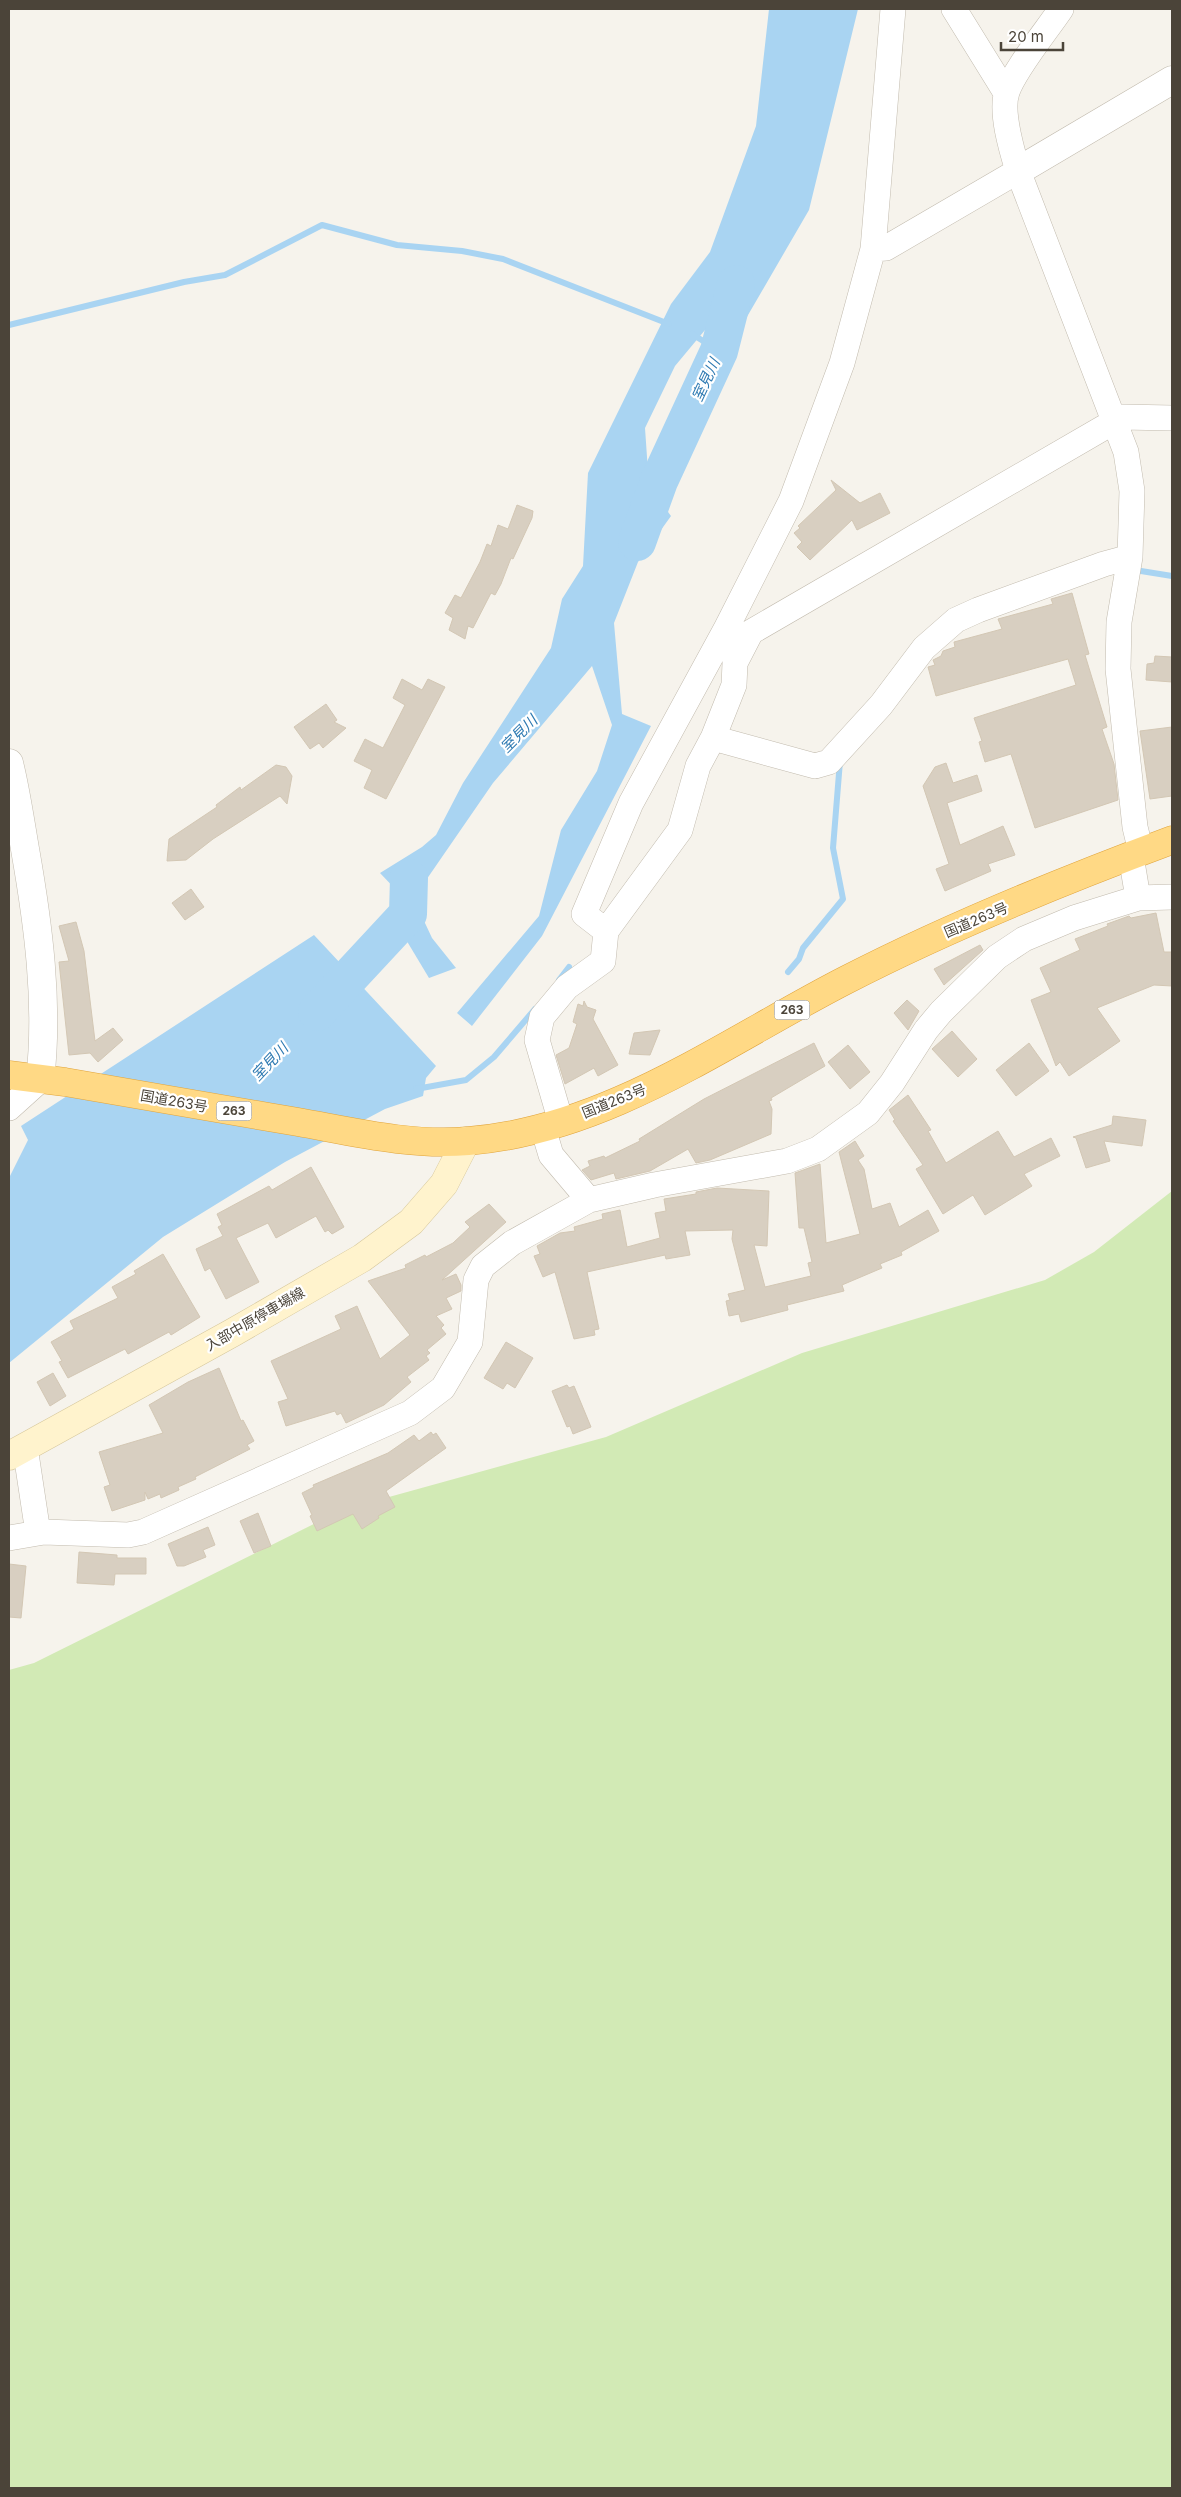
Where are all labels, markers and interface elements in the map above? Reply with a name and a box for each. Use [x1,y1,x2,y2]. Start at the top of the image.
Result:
scale bar [1001,20,1064,52]
text: 20 m [1008,27,1044,46]
water label: 室見川 [687,354,725,404]
water label: 室見川 [496,710,543,756]
street label: 国道263号 [941,898,1010,941]
road number: 263 [774,1000,810,1020]
water label: 室見川 [247,1037,293,1085]
street label: 国道263号 [579,1080,648,1121]
street label: 国道263号 [139,1086,209,1115]
road number: 263 [216,1102,252,1120]
street label: 入部中原停車場線 [202,1283,307,1354]

